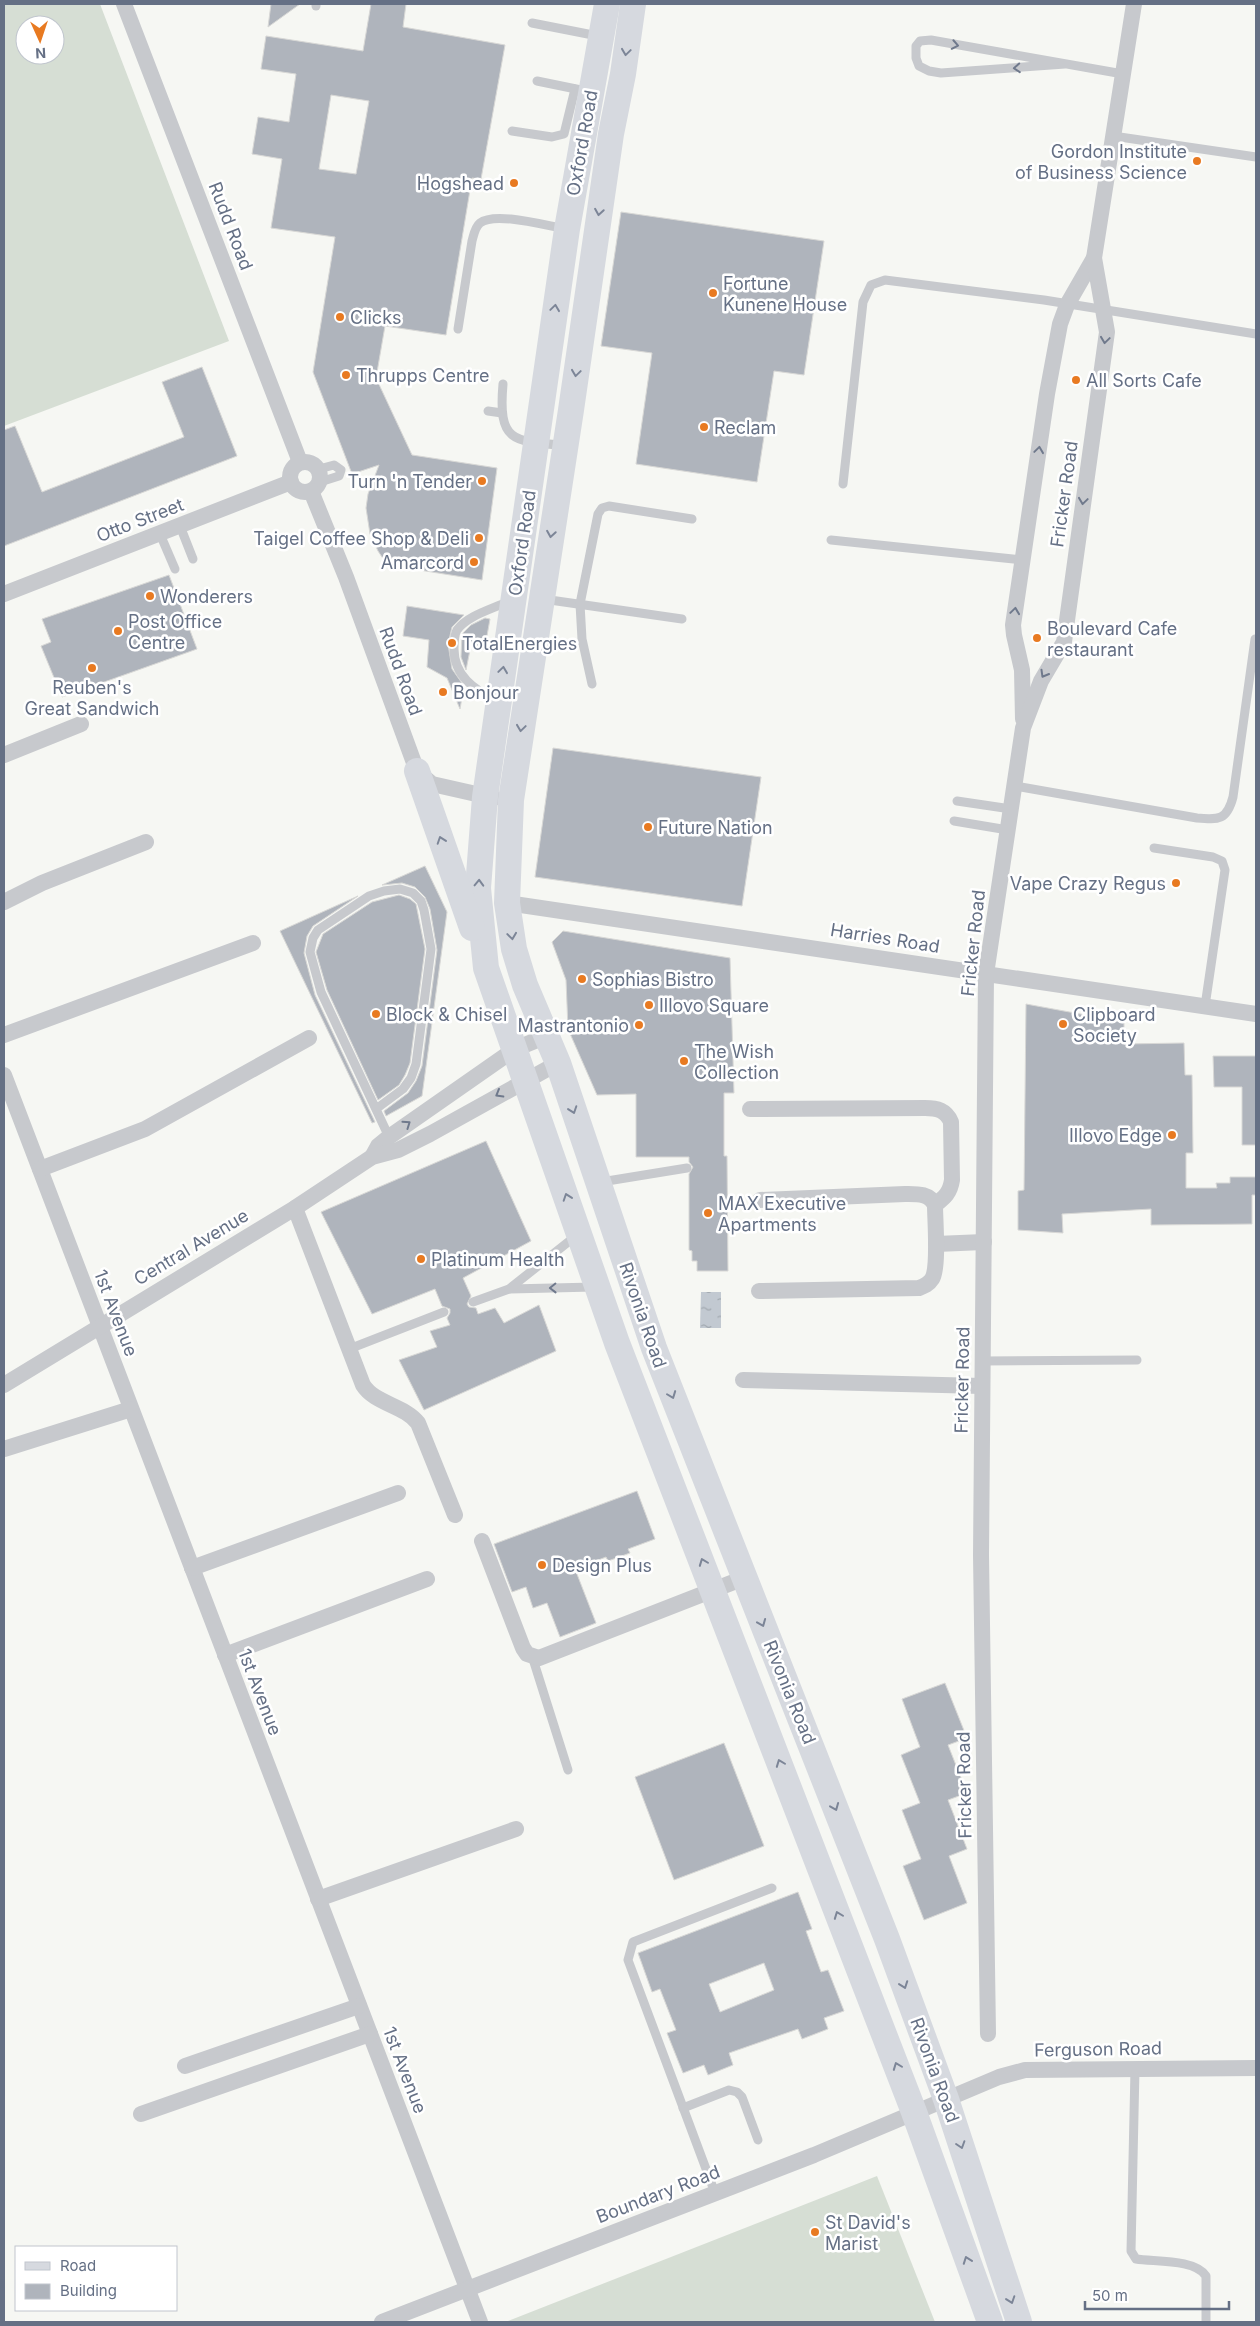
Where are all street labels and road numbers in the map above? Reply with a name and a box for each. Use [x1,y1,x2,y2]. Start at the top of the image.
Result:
street label: Oxford Road [562,89,602,197]
street label: Rudd Road [205,179,257,273]
street label: Fricker Road [1046,440,1082,548]
street label: Oxford Road [504,489,540,597]
street label: Otto Street [93,494,187,546]
street label: Rudd Road [375,624,427,718]
street label: Fricker Road [957,889,989,997]
street label: Harries Road [829,919,941,957]
street label: Central Avenue [130,1205,252,1289]
street label: Rivonia Road [615,1260,671,1370]
street label: 1st Avenue [90,1267,142,1359]
street label: Fricker Road [951,1326,973,1434]
street label: Rivonia Road [760,1637,820,1747]
street label: 1st Avenue [234,1646,286,1738]
street label: Fricker Road [953,1731,975,1839]
street label: Rivonia Road [906,2015,964,2125]
street label: 1st Avenue [379,2024,431,2116]
street label: Ferguson Road [1034,2037,1162,2061]
street label: Boundary Road [593,2161,723,2227]

